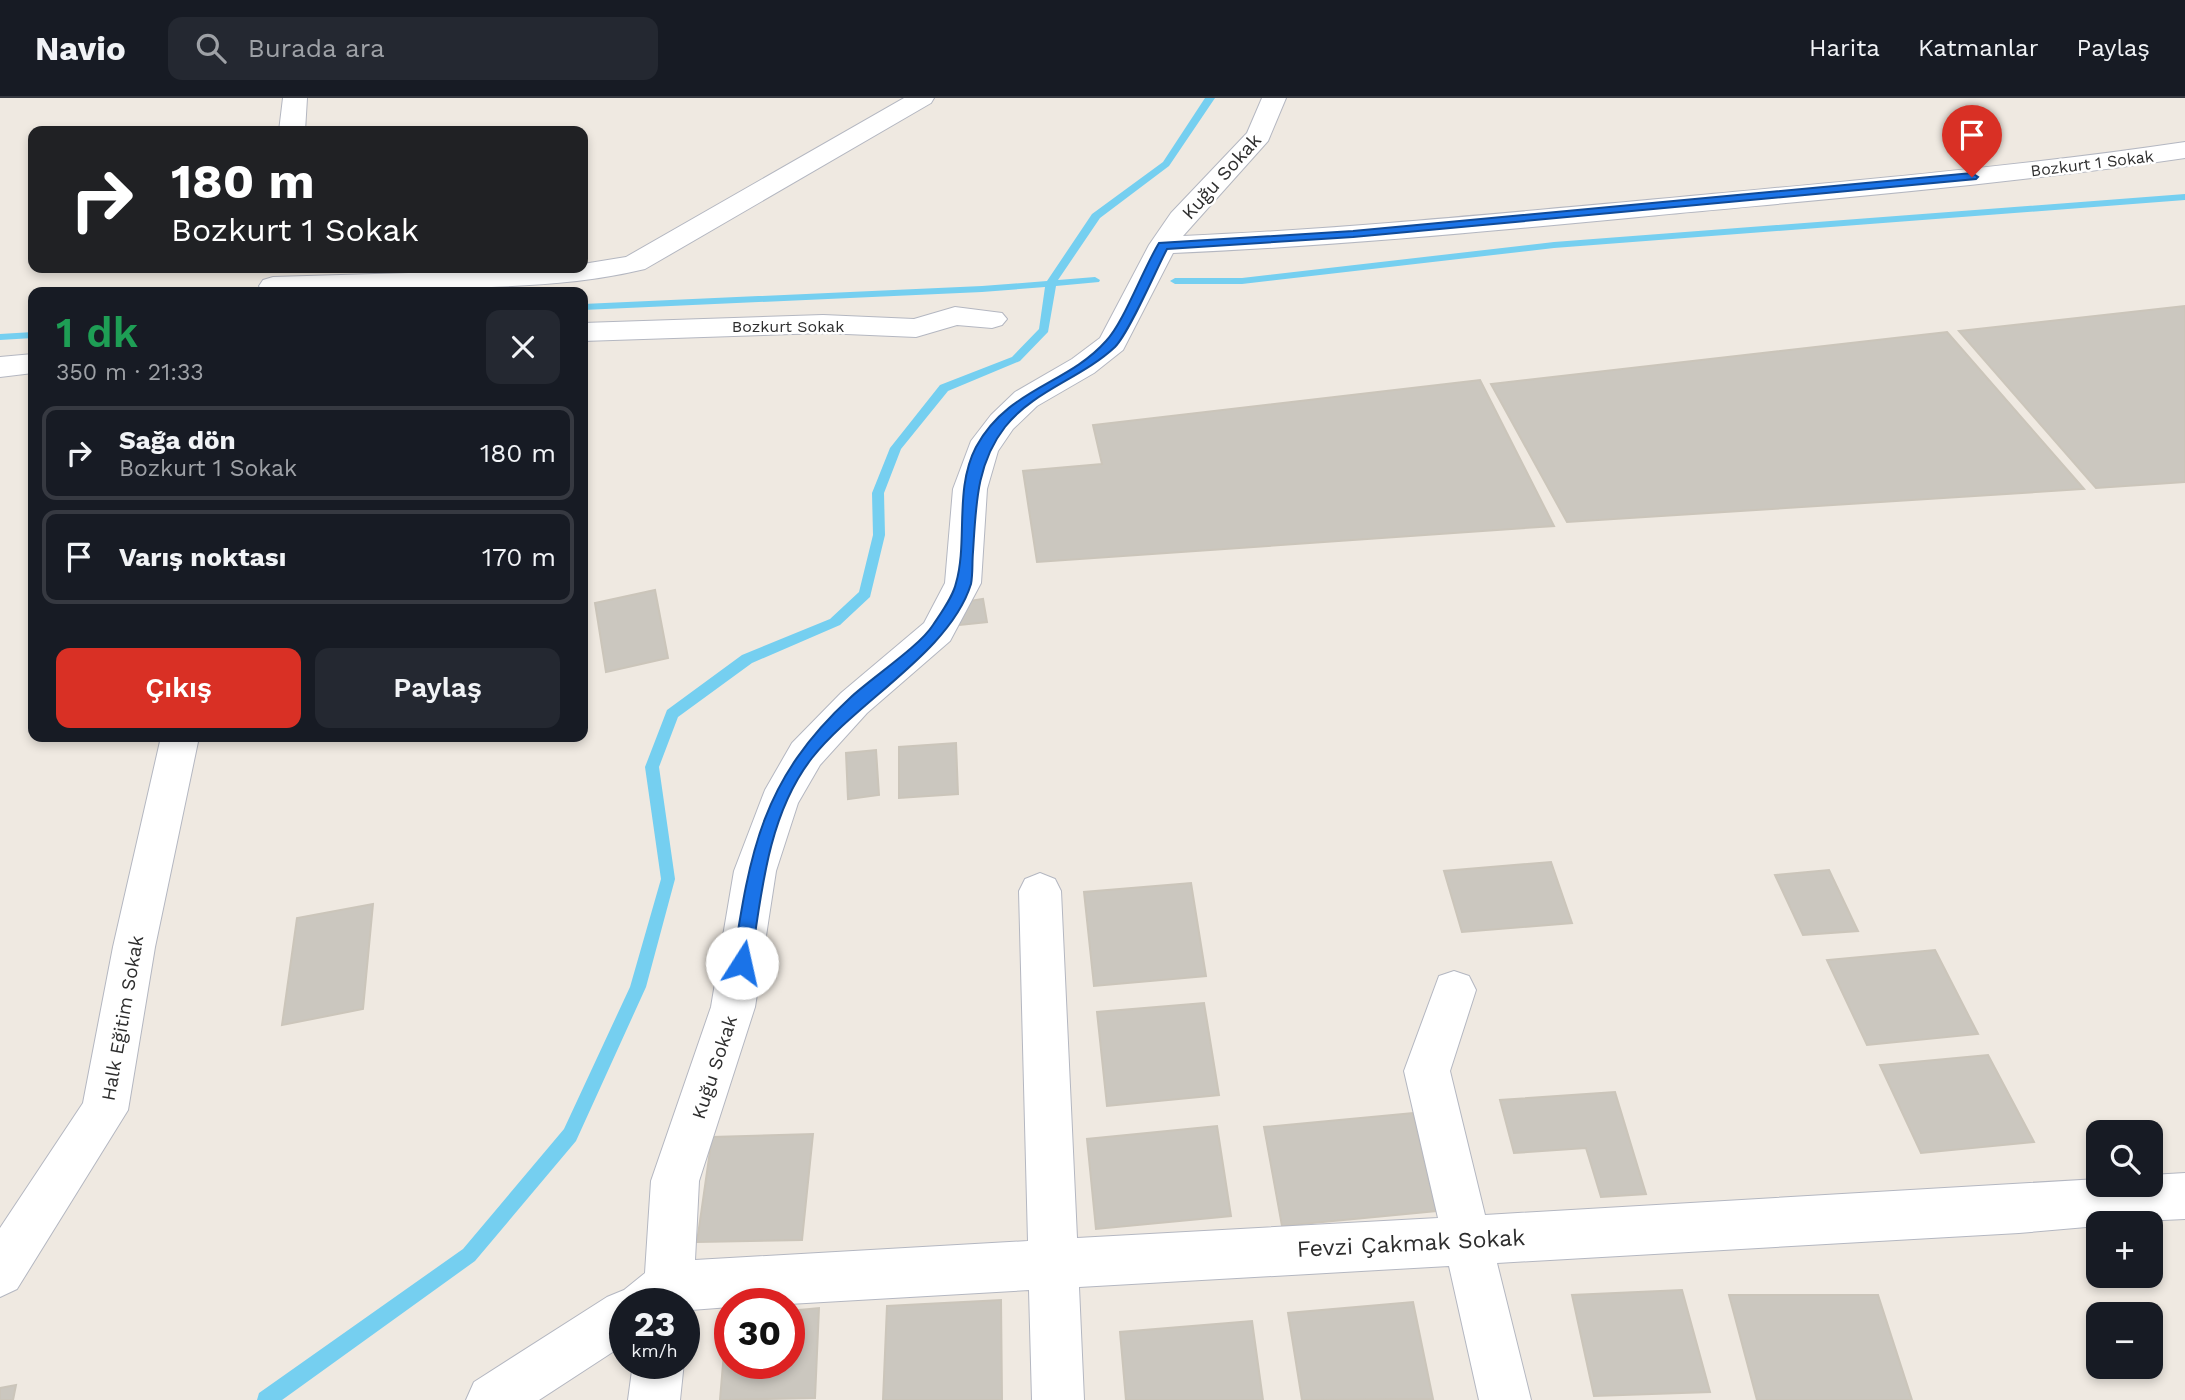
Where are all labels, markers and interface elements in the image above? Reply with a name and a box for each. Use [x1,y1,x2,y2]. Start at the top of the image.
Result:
search box [168,17,658,80]
text: Navio [35,29,126,68]
icon: search [192,29,230,67]
text: Burada ara [248,33,385,63]
text: Harita [1809,34,1880,62]
text: Katmanlar [1918,34,2039,62]
text: Paylaş [2077,34,2150,62]
pin [1942,105,2002,177]
icon: arrive [1953,116,1991,154]
street label: Kuğu Sokak [1177,128,1266,224]
street label: Bozkurt 1 Sokak [2029,147,2155,180]
text: 180 m [171,152,315,210]
icon: right [56,154,147,245]
text: Bozkurt 1 Sokak [171,211,419,249]
text: 1 dk [56,308,138,357]
button: close [486,310,560,384]
street label: Bozkurt Sokak [732,317,844,336]
text: 350 m · 21:33 [56,359,204,386]
text: Sağa dön [119,425,236,455]
icon: right [60,434,98,472]
text: 180 m [480,438,556,468]
text: Bozkurt 1 Sokak [119,455,297,482]
icon: arrive [60,538,98,576]
text: Varış noktası [119,542,286,572]
text: 170 m [482,542,556,572]
button: Çıkış [56,648,301,728]
button: Paylaş [315,648,560,728]
position arrow [705,926,779,1000]
street label: Halk Eğitim Sokak [97,933,148,1103]
street label: Kuğu Sokak [687,1012,742,1122]
map controls [2086,1120,2163,1379]
button: search [2086,1120,2163,1197]
button: + [2086,1211,2163,1288]
street label: Fevzi Çakmak Sokak [1296,1224,1526,1263]
speed limit sign: 30 [714,1288,805,1379]
button: − [2086,1302,2163,1379]
text: 23 [634,1303,675,1345]
text: km/h [631,1340,678,1361]

